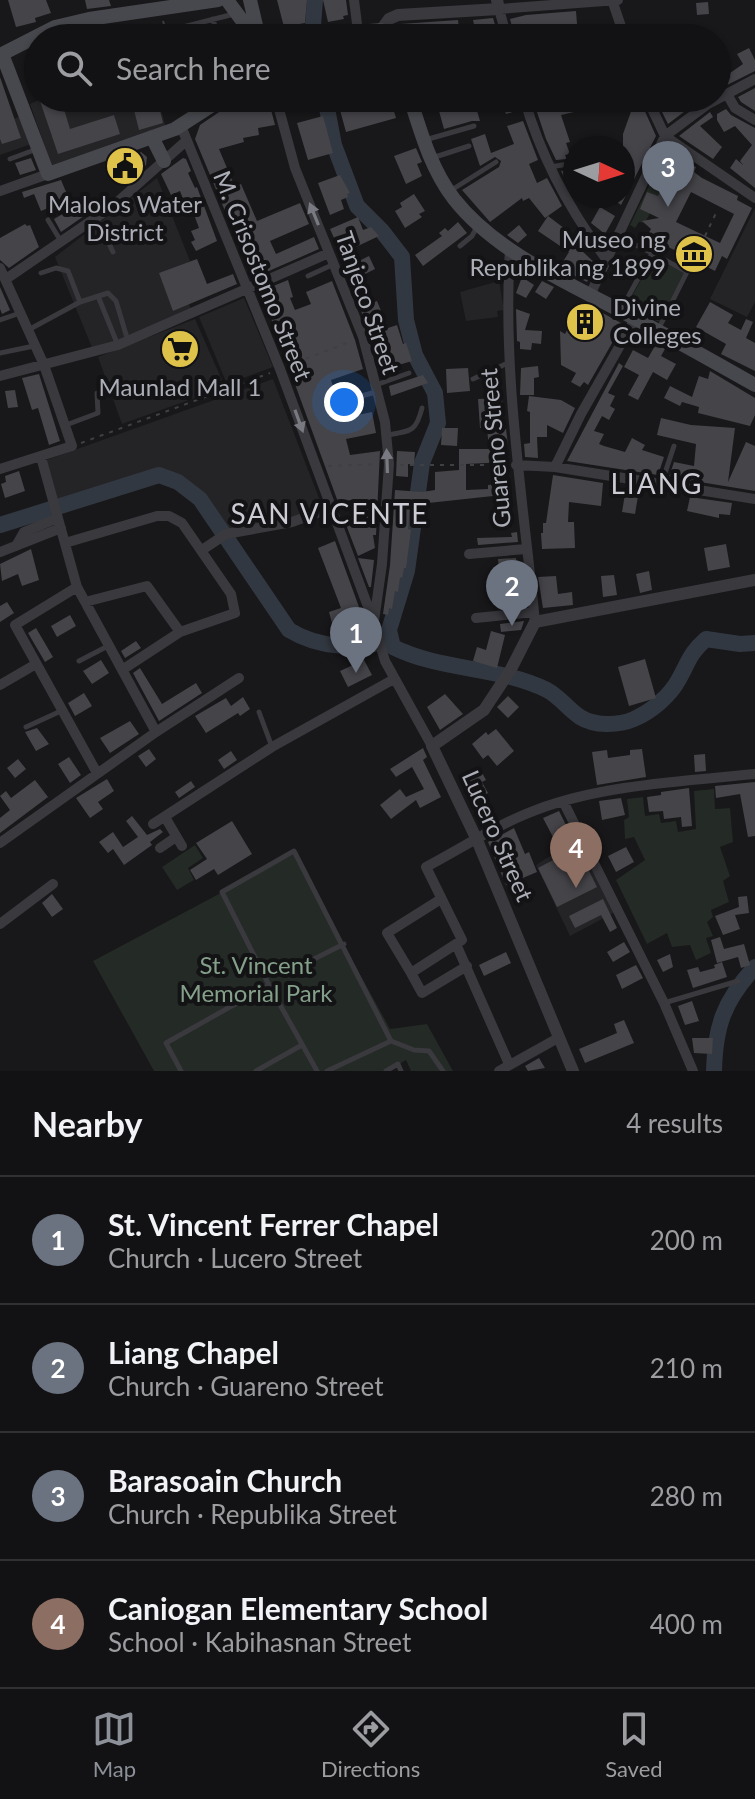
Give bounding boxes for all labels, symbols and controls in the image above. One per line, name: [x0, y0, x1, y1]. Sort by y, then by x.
search box: [24, 24, 731, 112]
icon: search: [52, 46, 96, 90]
text: Search here: [116, 50, 271, 86]
north arrow: [563, 136, 635, 208]
pin: 3: [642, 141, 694, 207]
public building icon: Malolos Water District: [104, 145, 146, 187]
street label: M. Crisostomo Street: [208, 166, 319, 385]
place label: Malolos Water District: [48, 189, 202, 246]
one-way arrow: [307, 202, 320, 226]
place label: Museo ng Republika ng 1899: [469, 224, 666, 281]
street label: Tanjeco Street: [330, 227, 407, 378]
museum icon: Museo ng Republika ng 1899: [673, 233, 715, 275]
place label: Divine Colleges: [613, 292, 702, 349]
building icon: Divine Colleges: [564, 301, 606, 343]
supermarket icon: Maunlad Mall 1: [159, 328, 201, 370]
street label: Guareno Street: [473, 367, 516, 529]
place label: Maunlad Mall 1: [98, 372, 262, 401]
your location: [324, 382, 364, 422]
one-way arrow: [293, 409, 305, 433]
one-way arrow: [381, 448, 394, 473]
district label: LIANG: [610, 466, 704, 500]
district label: SAN VICENTE: [230, 496, 430, 530]
pin: 2: [486, 560, 538, 626]
pin: 1: [330, 607, 382, 673]
street label: Lucero Street: [457, 765, 540, 906]
pin: 4: [550, 822, 602, 888]
park label: St. Vincent Memorial Park: [179, 950, 333, 1007]
text: Nearby: [32, 1103, 143, 1144]
text: 4 results: [626, 1107, 723, 1139]
text: St. Vincent Ferrer Chapel: [108, 1206, 439, 1242]
text: 1: [50, 1224, 66, 1256]
text: 200 m: [650, 1224, 723, 1256]
text: Church · Lucero Street: [108, 1242, 362, 1274]
text: Liang Chapel: [108, 1334, 279, 1370]
text: 2: [50, 1352, 66, 1384]
text: 210 m: [650, 1352, 723, 1384]
text: Church · Guareno Street: [108, 1370, 384, 1402]
text: Barasoain Church: [108, 1462, 342, 1498]
text: 3: [50, 1480, 66, 1512]
text: 280 m: [650, 1480, 723, 1512]
text: Church · Republika Street: [108, 1498, 397, 1530]
text: Caniogan Elementary School: [108, 1590, 488, 1626]
text: 4: [50, 1608, 66, 1640]
text: 400 m: [650, 1608, 723, 1640]
text: School · Kabihasnan Street: [108, 1626, 411, 1658]
tab: Map: [92, 1707, 136, 1782]
tab: Directions: [321, 1707, 420, 1782]
tab: Saved: [605, 1707, 663, 1782]

